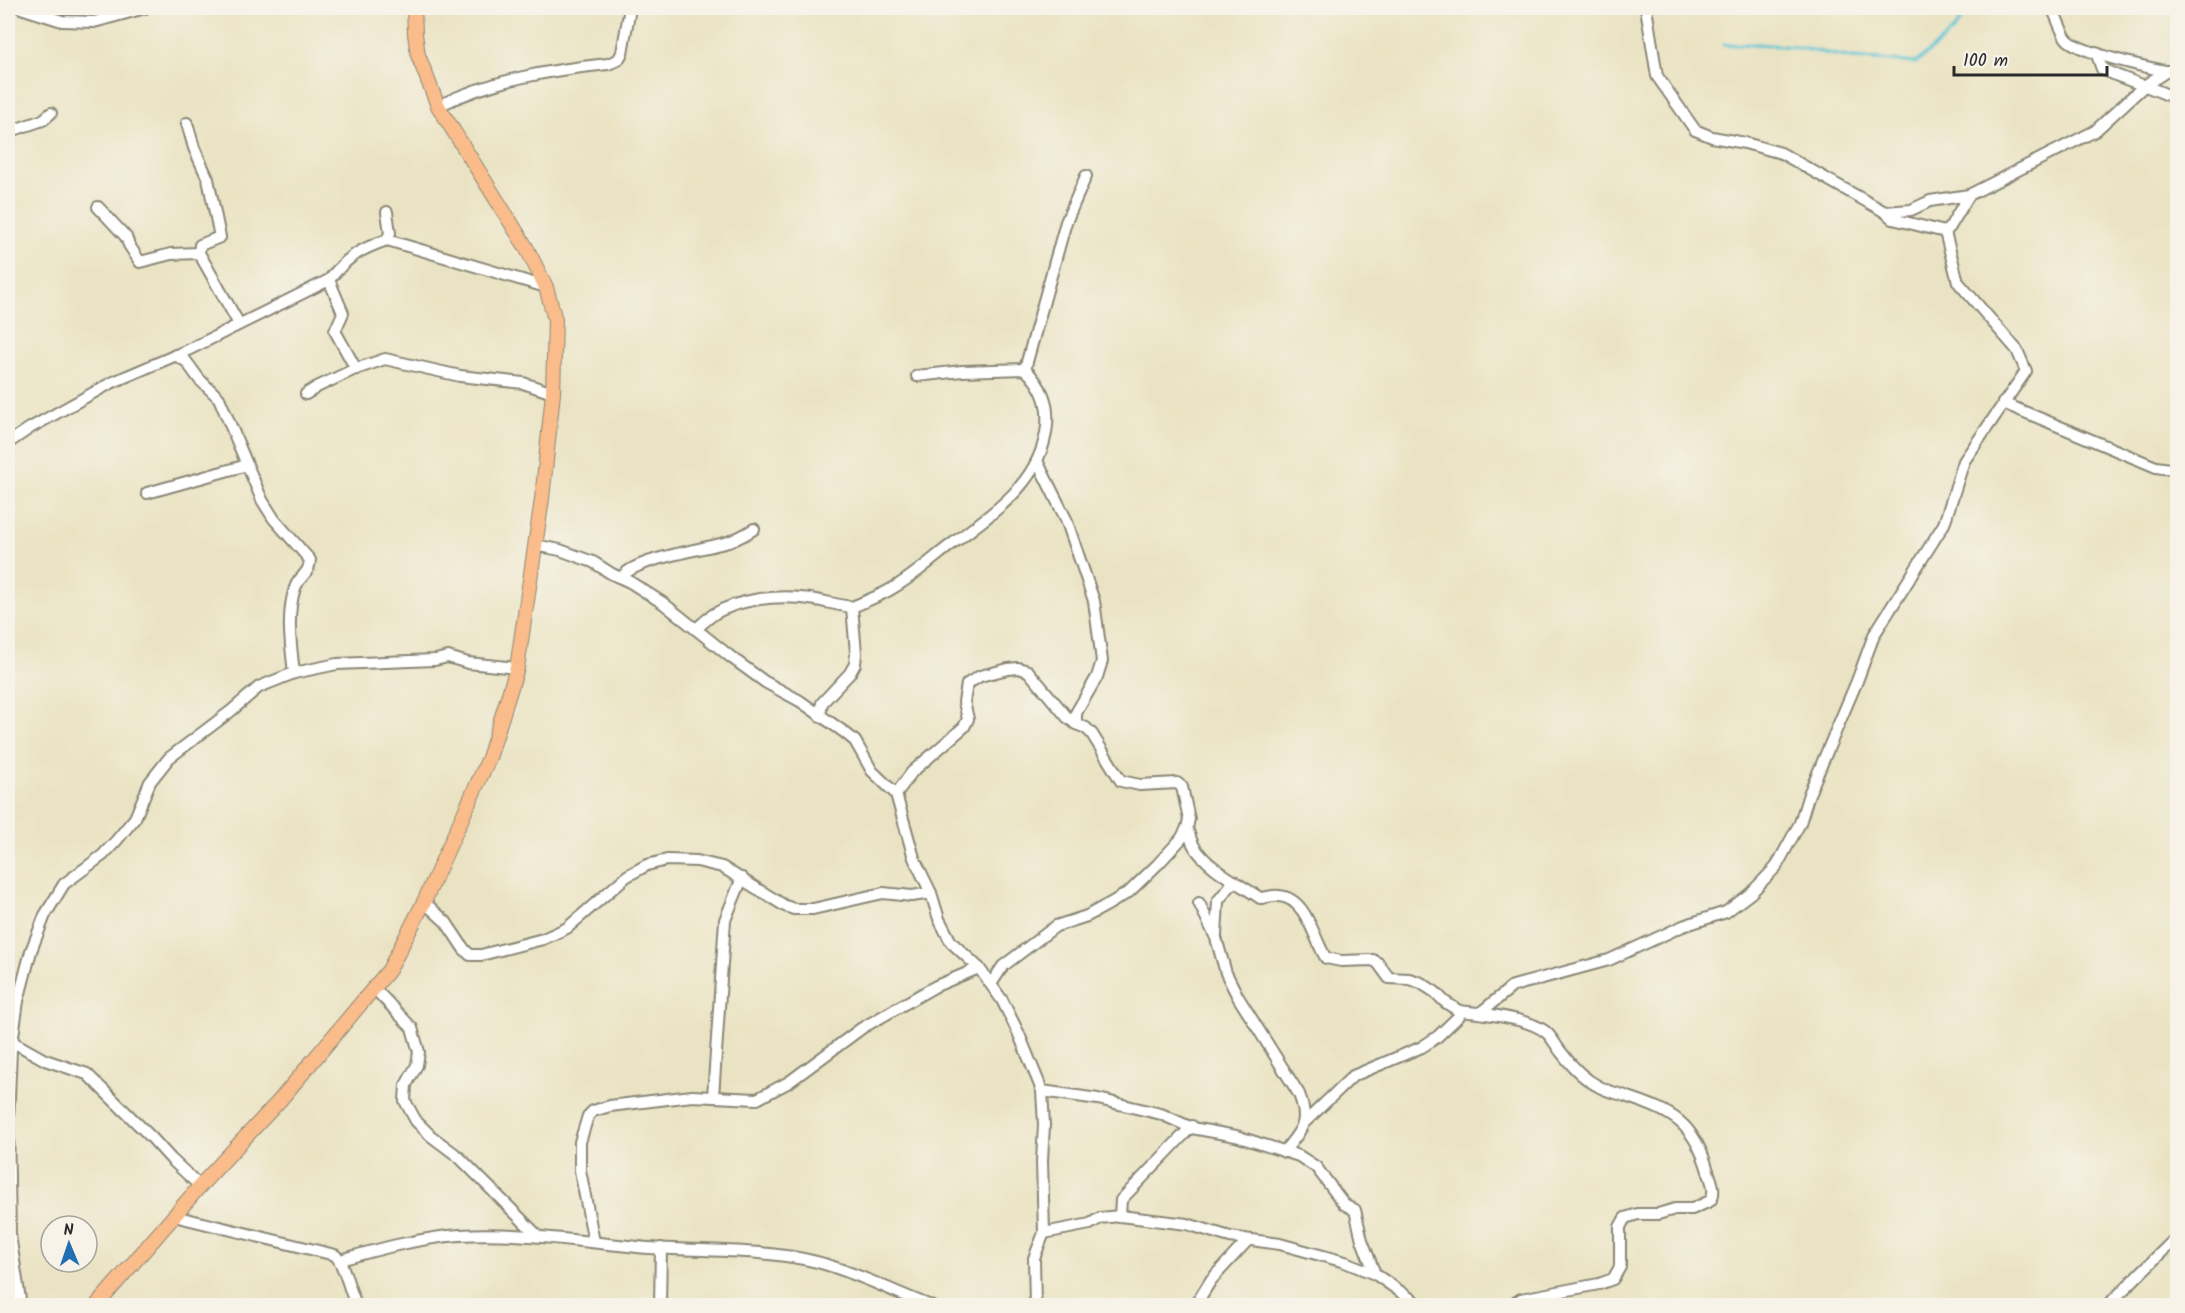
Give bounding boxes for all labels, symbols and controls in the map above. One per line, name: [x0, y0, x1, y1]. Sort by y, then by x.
scale bar: [1954, 39, 2107, 77]
text: 100 m: [1963, 47, 2008, 76]
north arrow: [39, 1214, 99, 1274]
text: N: [63, 1218, 74, 1243]

